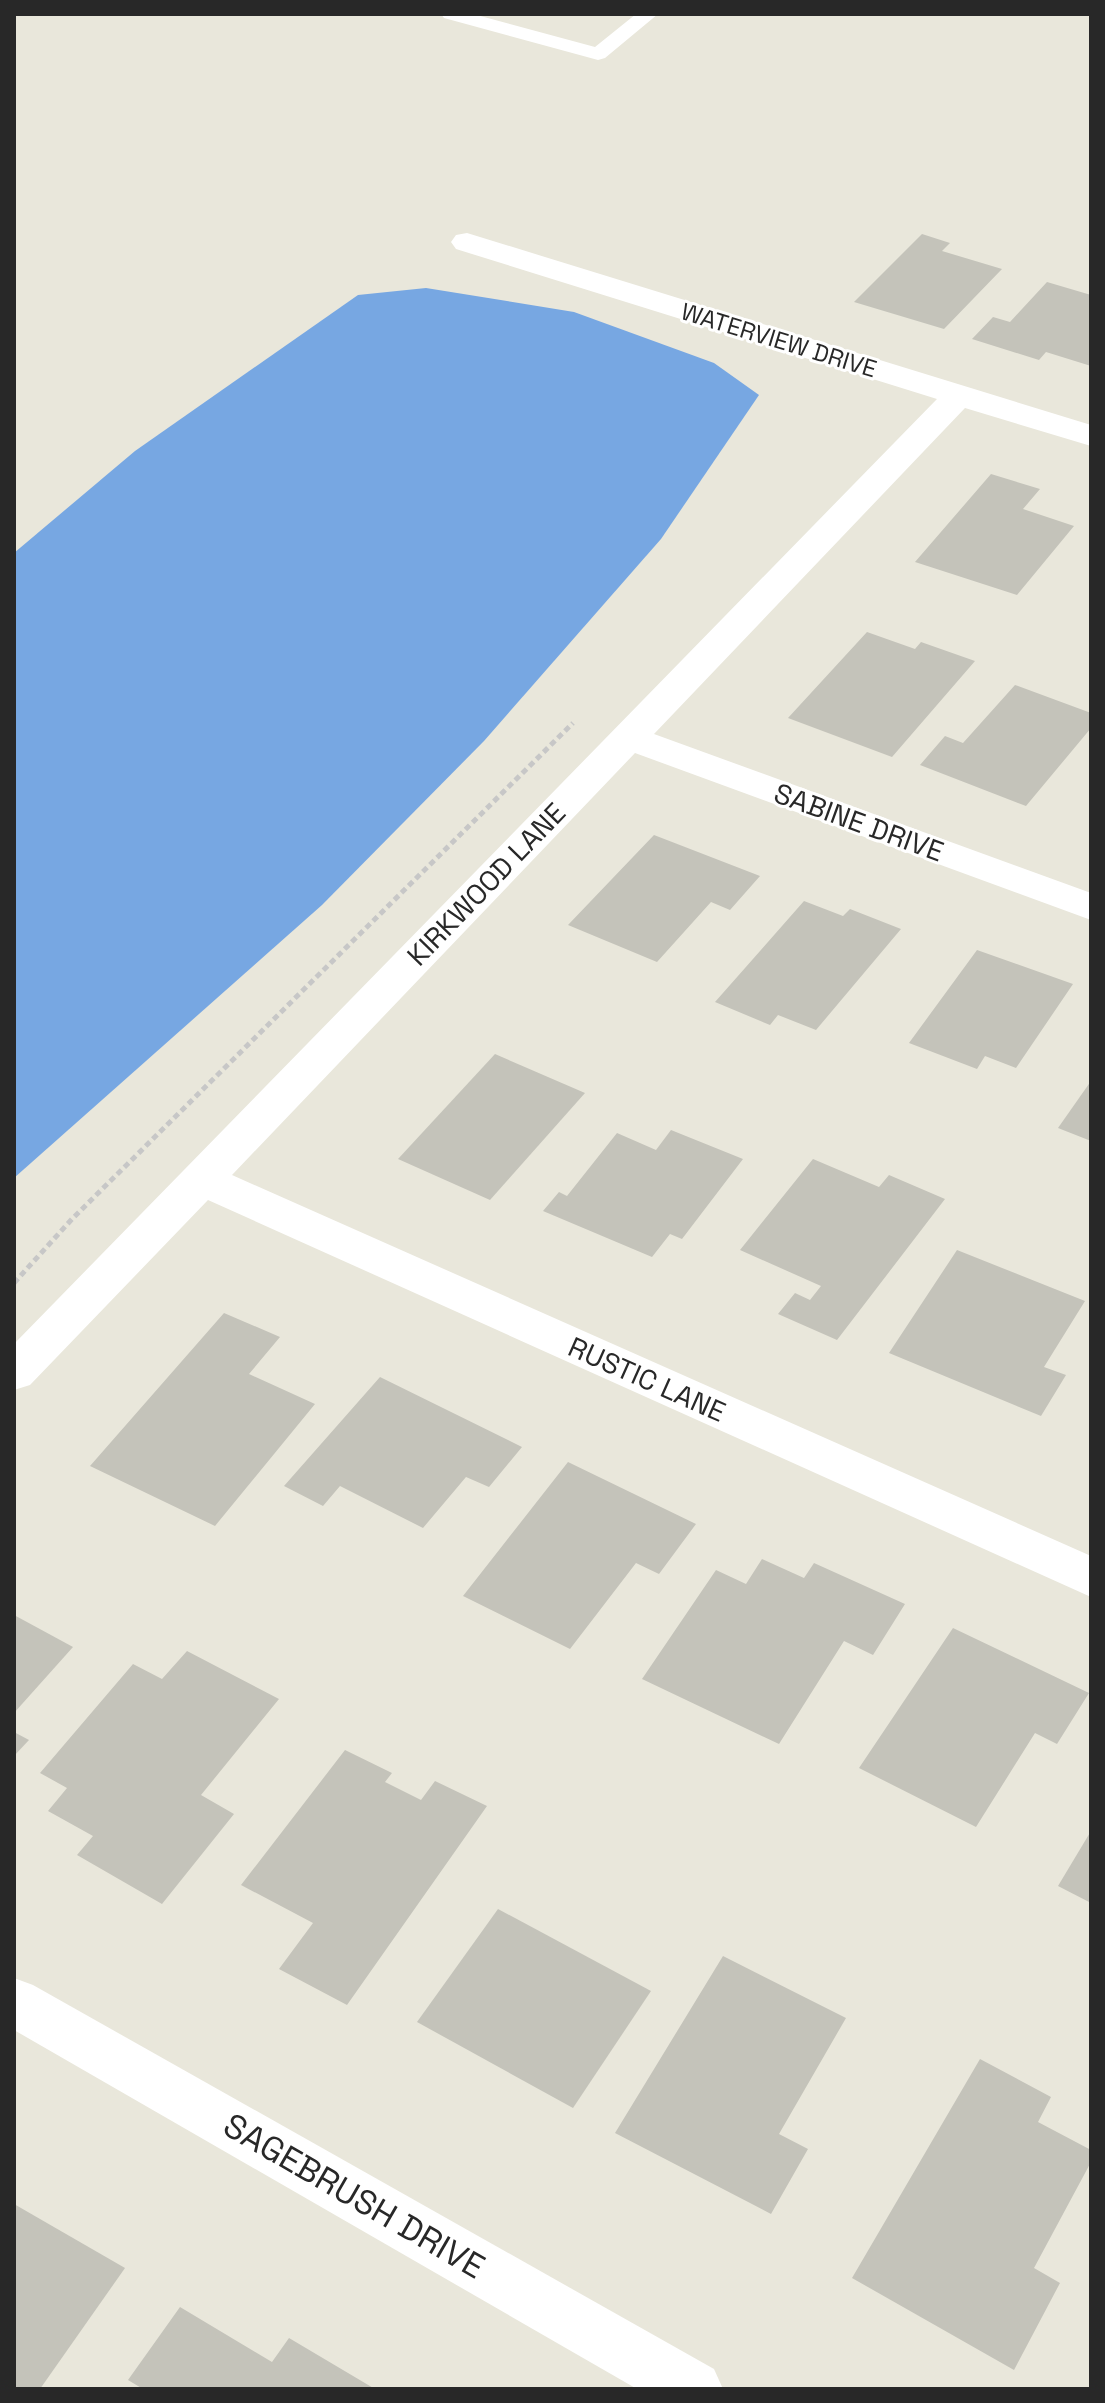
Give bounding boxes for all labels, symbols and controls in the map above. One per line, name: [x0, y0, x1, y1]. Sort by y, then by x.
street label: WATERVIEW DRIVE: [678, 296, 880, 384]
street label: SABINE DRIVE: [769, 775, 949, 869]
street label: KIRKWOOD LANE: [399, 795, 573, 973]
street label: RUSTIC LANE: [563, 1328, 731, 1430]
street label: SAGEBRUSH DRIVE: [216, 2104, 492, 2288]

